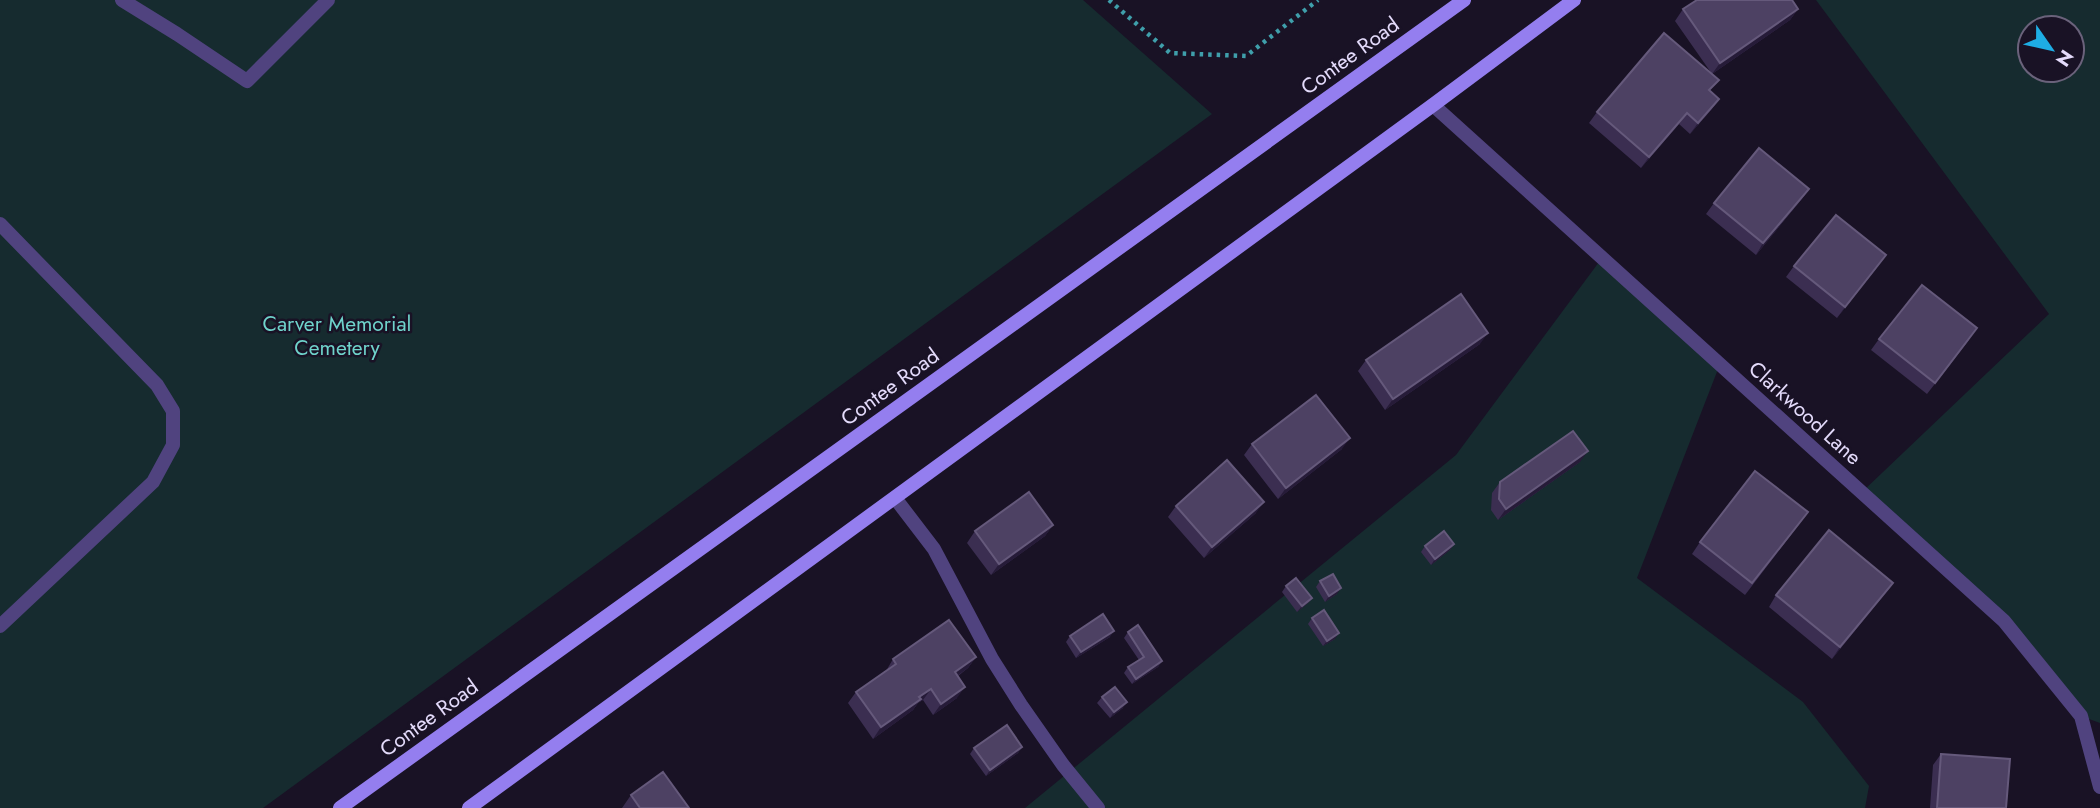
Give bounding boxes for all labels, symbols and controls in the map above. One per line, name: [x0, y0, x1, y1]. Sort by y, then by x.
street label: Contee Road: [1295, 10, 1405, 102]
north arrow: [2016, 14, 2086, 84]
text: N: [2049, 44, 2080, 72]
park label: Carver Memorial Cemetery: [263, 309, 411, 363]
street label: Contee Road: [835, 341, 945, 433]
street label: Clarkwood Lane: [1742, 354, 1868, 472]
street label: Contee Road: [374, 672, 484, 764]

